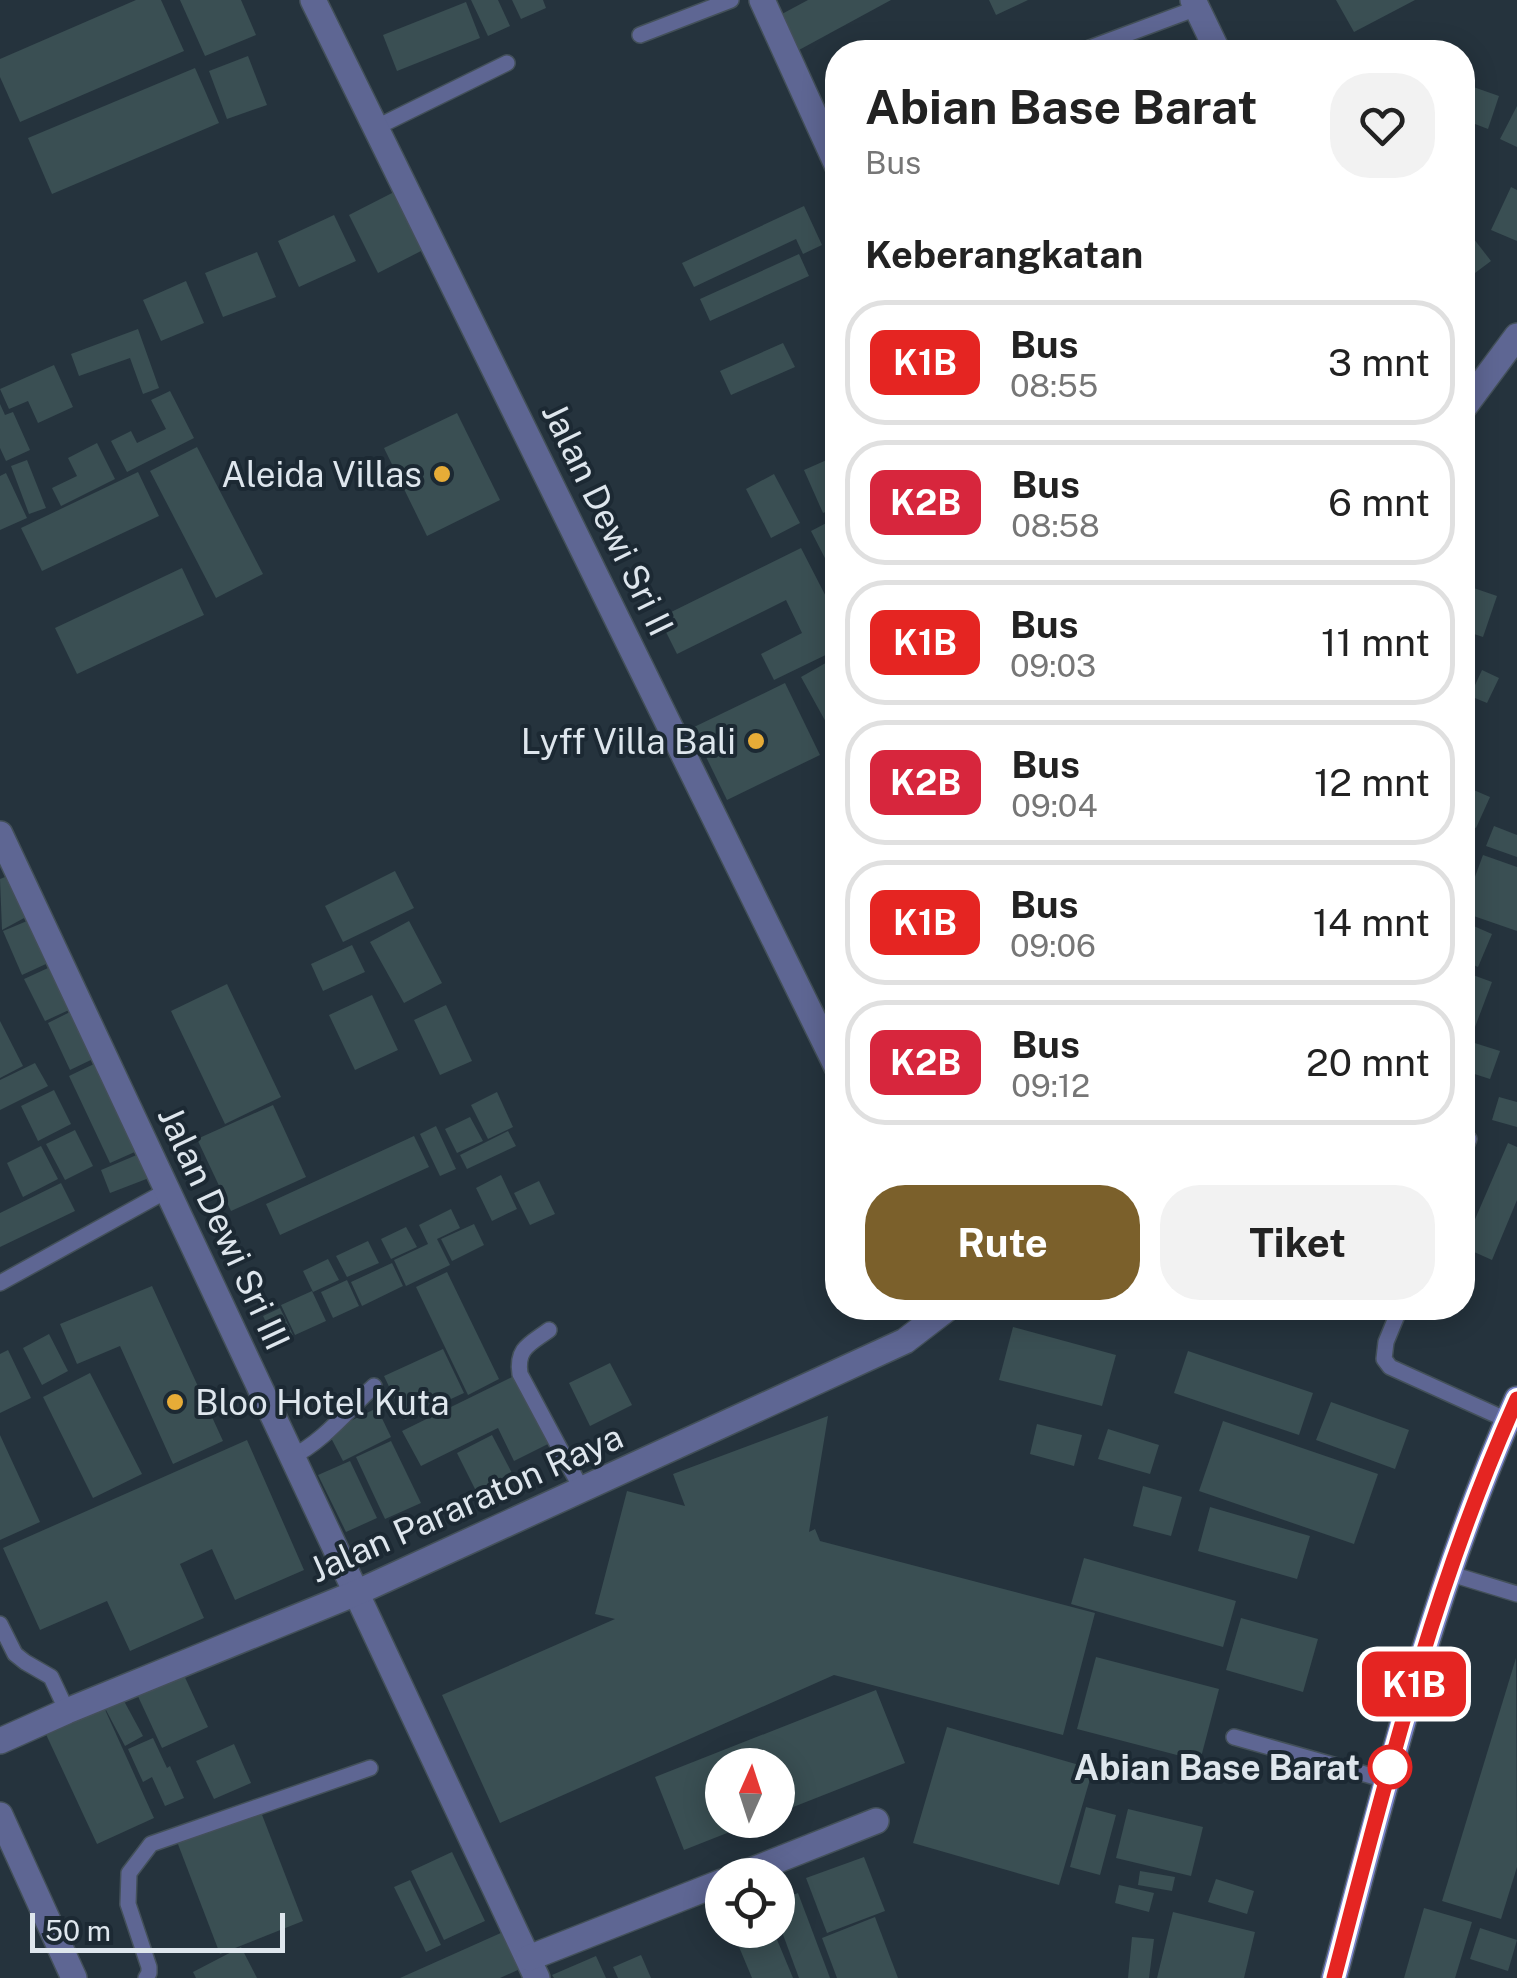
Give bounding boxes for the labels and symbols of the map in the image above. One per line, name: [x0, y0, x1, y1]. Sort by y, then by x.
street label: Jalan Dewi Sri II: [534, 396, 682, 642]
place label: Aleida Villas: [221, 454, 422, 495]
marker: Aleida Villas: [431, 463, 453, 485]
place label: Lyff Villa Bali: [521, 721, 736, 762]
marker: Lyff Villa Bali: [745, 730, 767, 752]
street label: Jalan Dewi Sri III: [150, 1100, 298, 1356]
place label: Bloo Hotel Kuta: [195, 1382, 450, 1423]
marker: Bloo Hotel Kuta: [164, 1391, 186, 1413]
street label: Jalan Pararaton Raya: [303, 1415, 629, 1591]
line badge: K1B: [1356, 1652, 1472, 1716]
marker: Abian Base Barat: [1369, 1746, 1411, 1788]
place label: Abian Base Barat: [1074, 1747, 1360, 1788]
north arrow: [705, 1748, 795, 1838]
scale bar: [30, 1908, 285, 1952]

